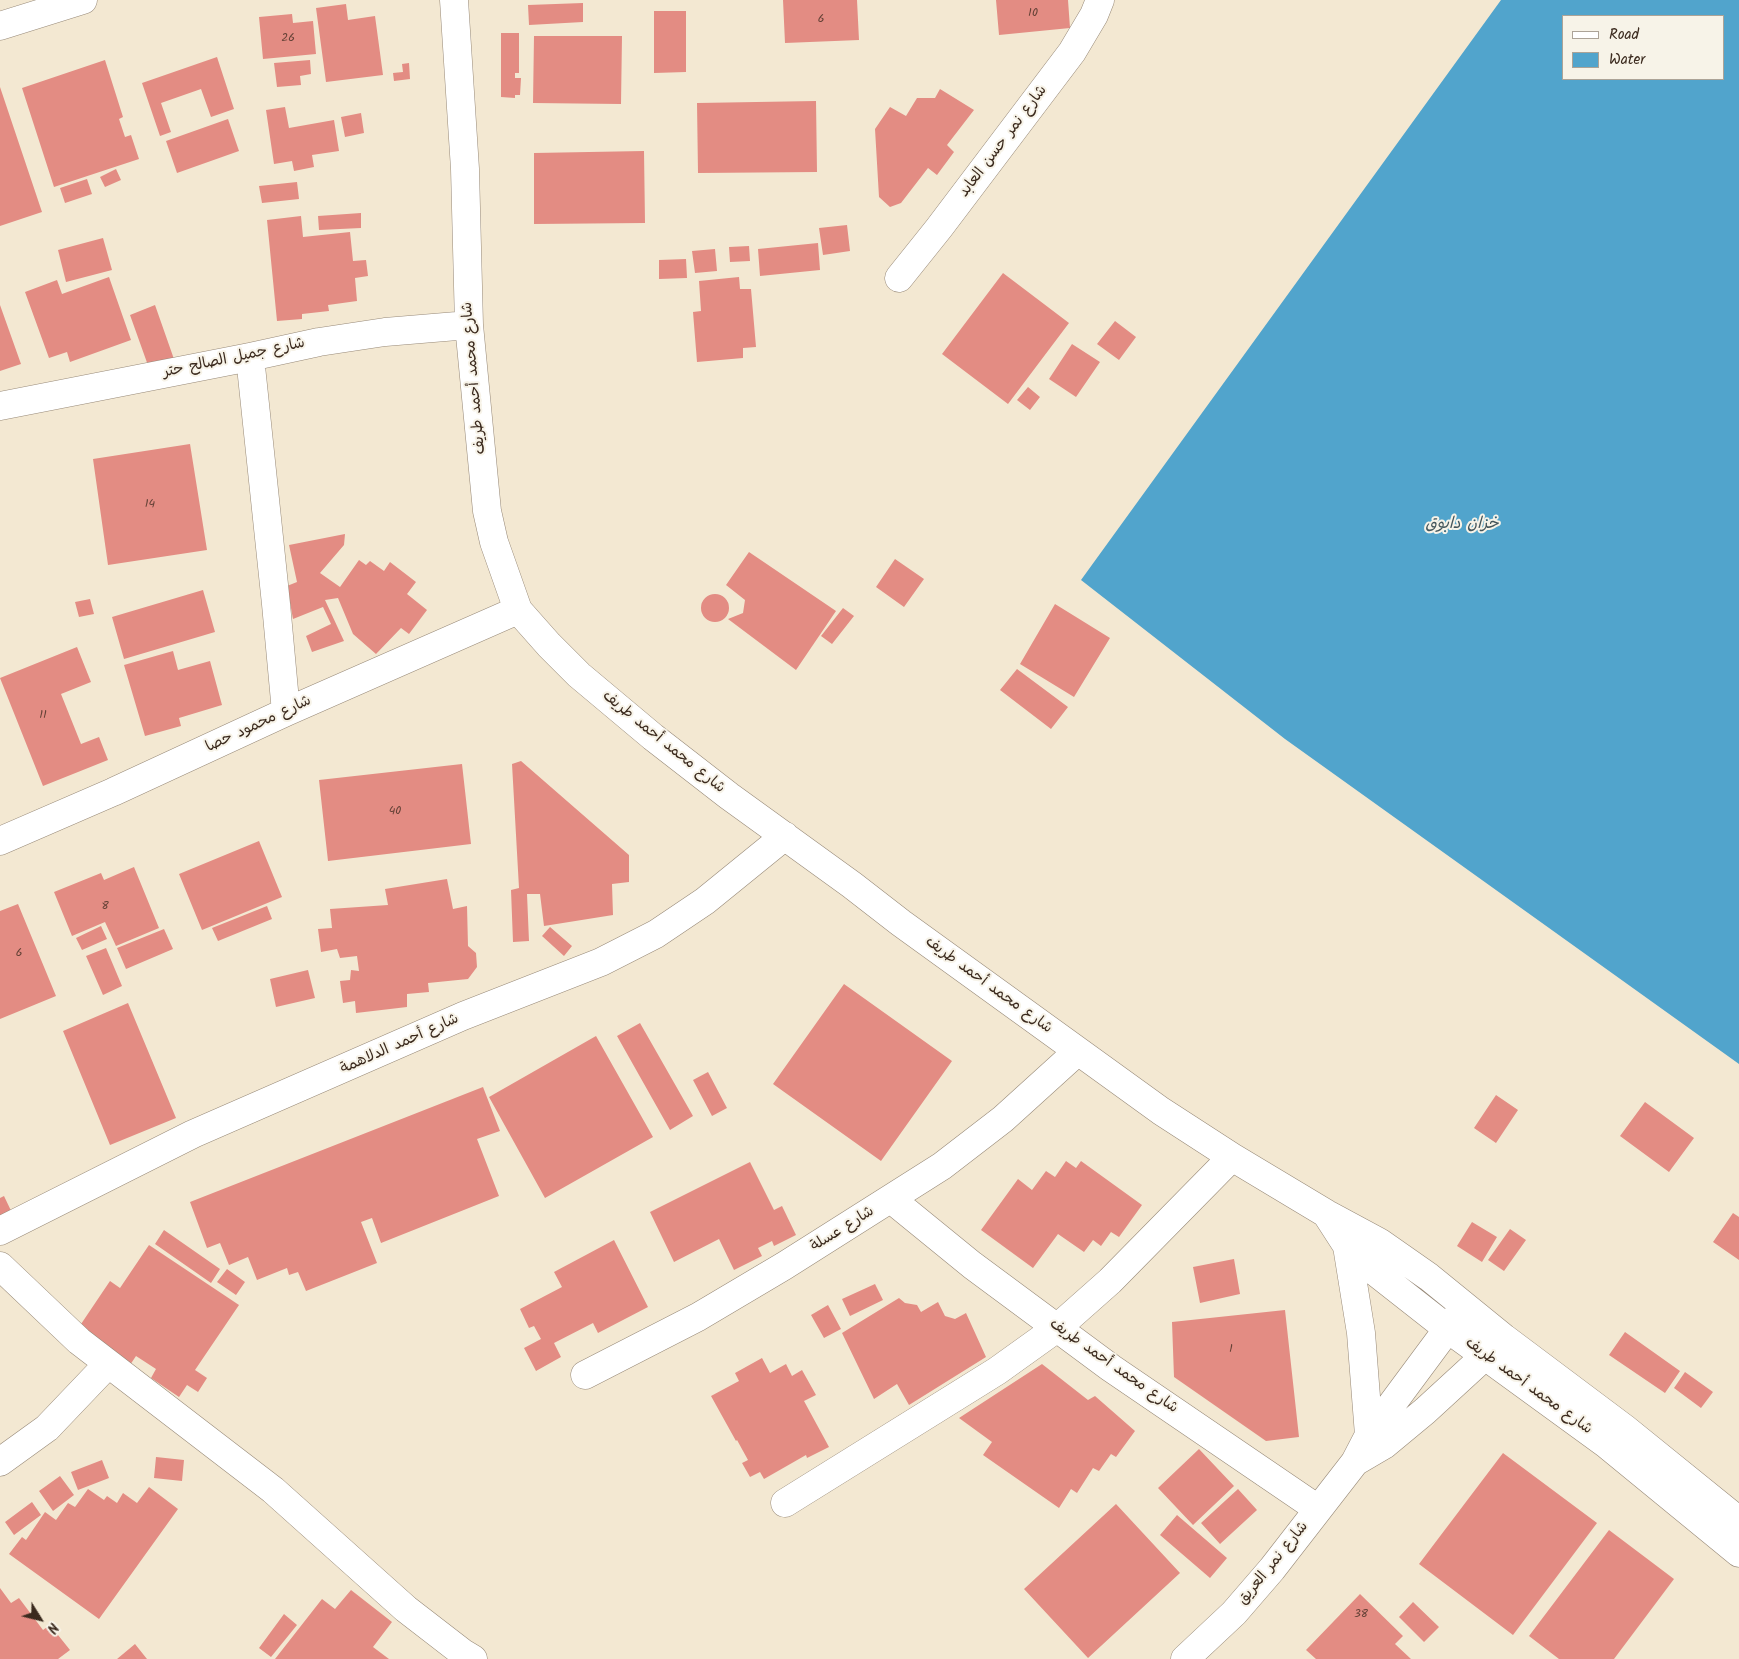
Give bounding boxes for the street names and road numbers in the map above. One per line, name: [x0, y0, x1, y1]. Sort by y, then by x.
street label: شارع نمر حسن العابد: [956, 83, 1052, 201]
street label: شارع محمد أحمد طريف: [459, 301, 491, 455]
street label: شارع جميل الصالح حتر: [161, 335, 307, 383]
street label: شارع محمد أحمد طريف: [598, 688, 728, 798]
street label: شارع محمود حصا: [203, 693, 315, 757]
street label: شارع محمد أحمد طريف: [921, 934, 1055, 1038]
street label: شارع أحمد الدلاهمة: [338, 1011, 462, 1079]
street label: شارع عسلة: [808, 1203, 878, 1257]
street label: شارع محمد أحمد طريف: [1045, 1316, 1181, 1418]
street label: شارع محمد أحمد طريف: [1461, 1335, 1595, 1439]
street label: شارع نمر العريق: [1235, 1519, 1313, 1609]

